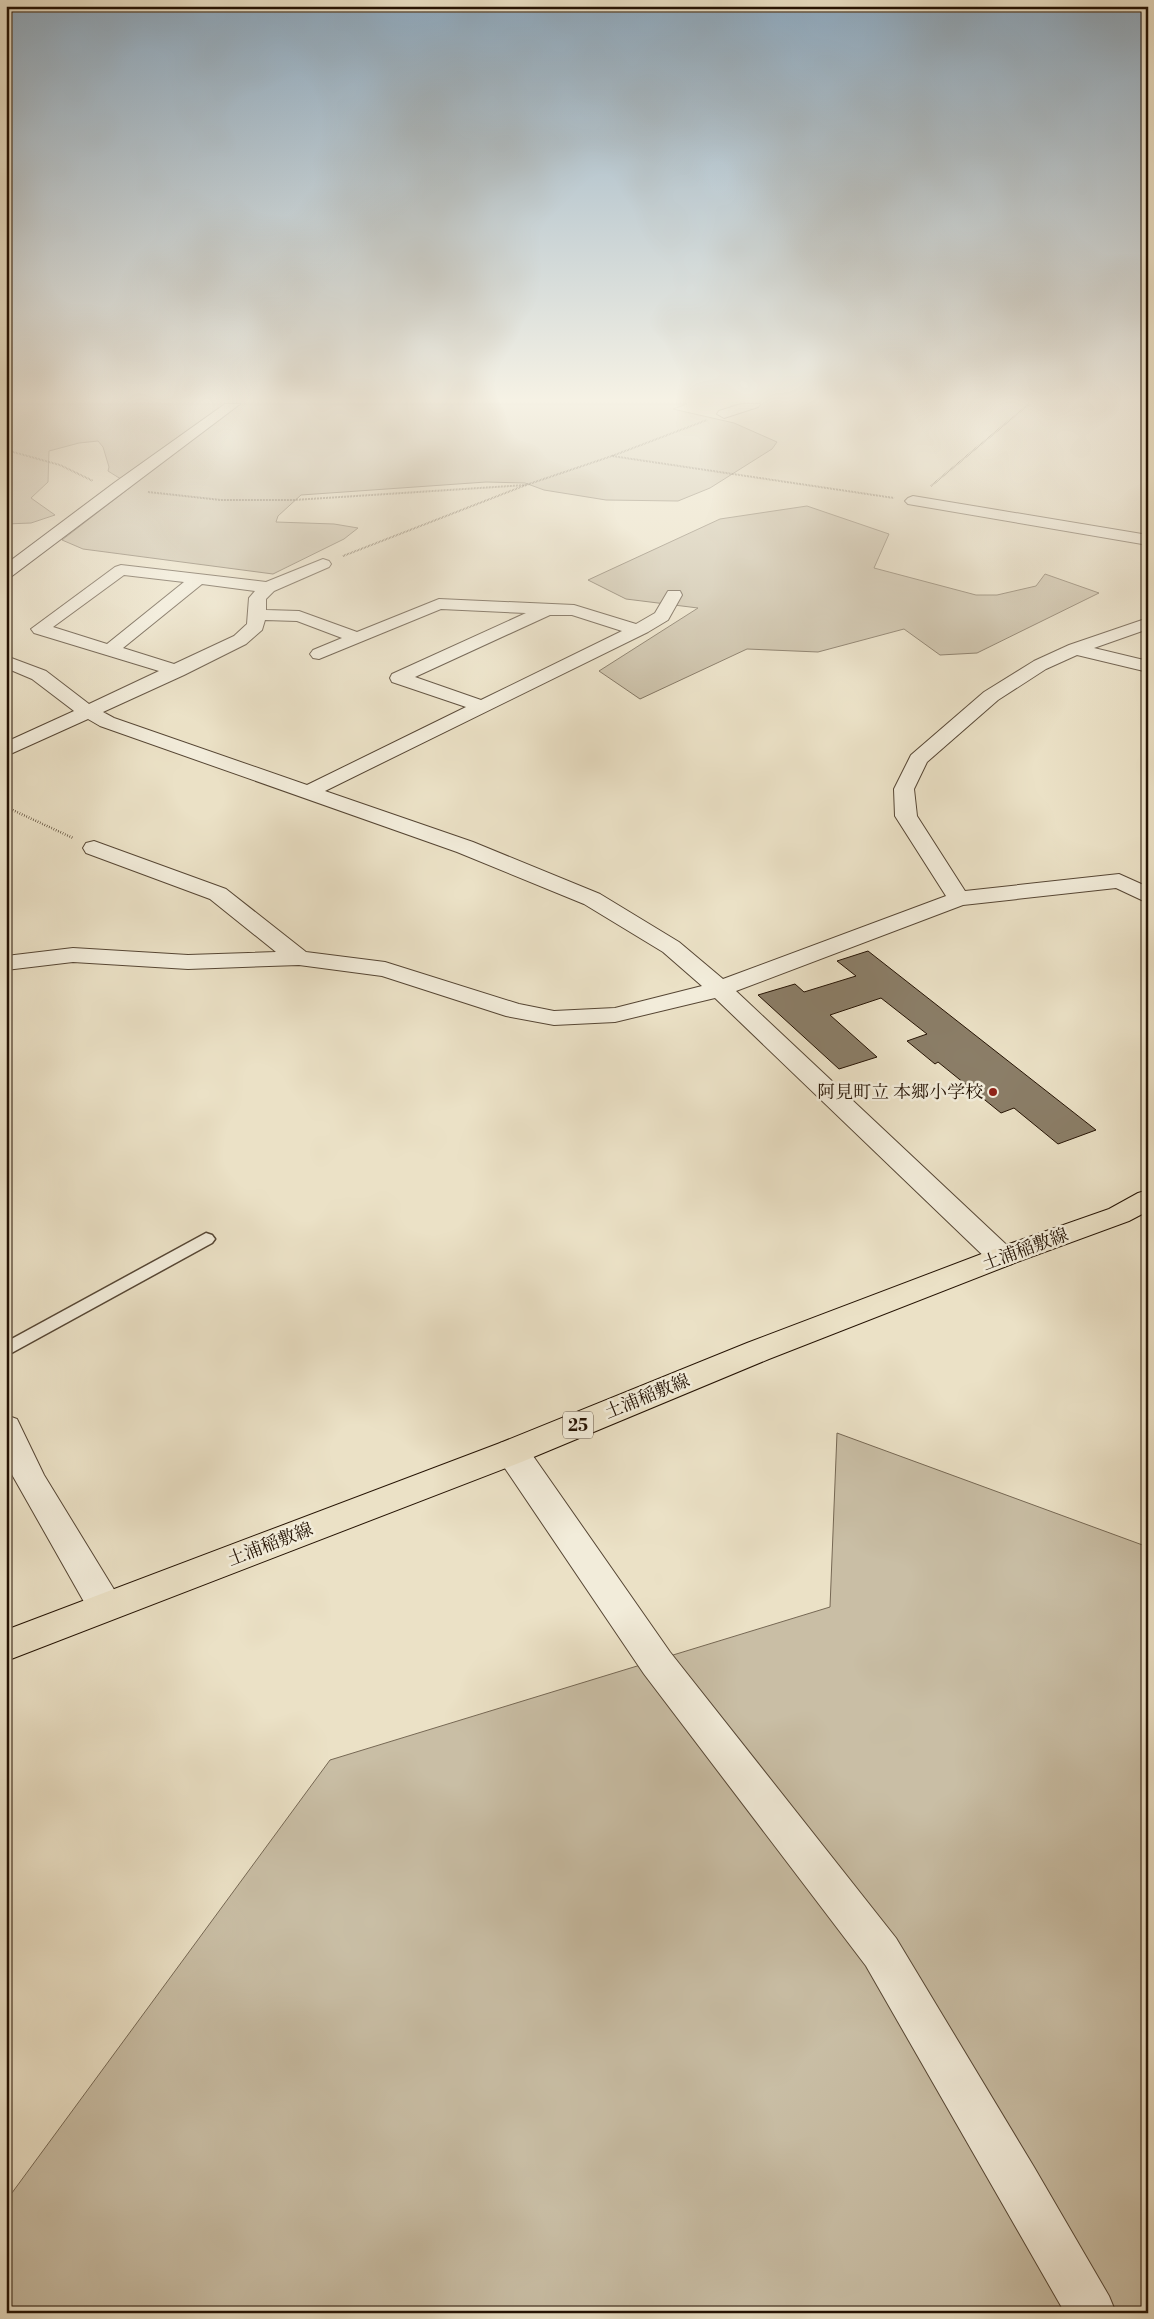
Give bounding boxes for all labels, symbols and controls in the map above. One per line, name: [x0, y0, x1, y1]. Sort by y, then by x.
place label: 阿見町立 本郷小学校: [817, 1081, 983, 1104]
marker: 阿見町立 本郷小学校: [987, 1086, 999, 1098]
street label: 土浦稲敷線: [979, 1223, 1071, 1276]
street label: 土浦稲敷線: [601, 1369, 693, 1424]
road number: 25: [563, 1412, 593, 1438]
street label: 土浦稲敷線: [224, 1518, 316, 1571]

